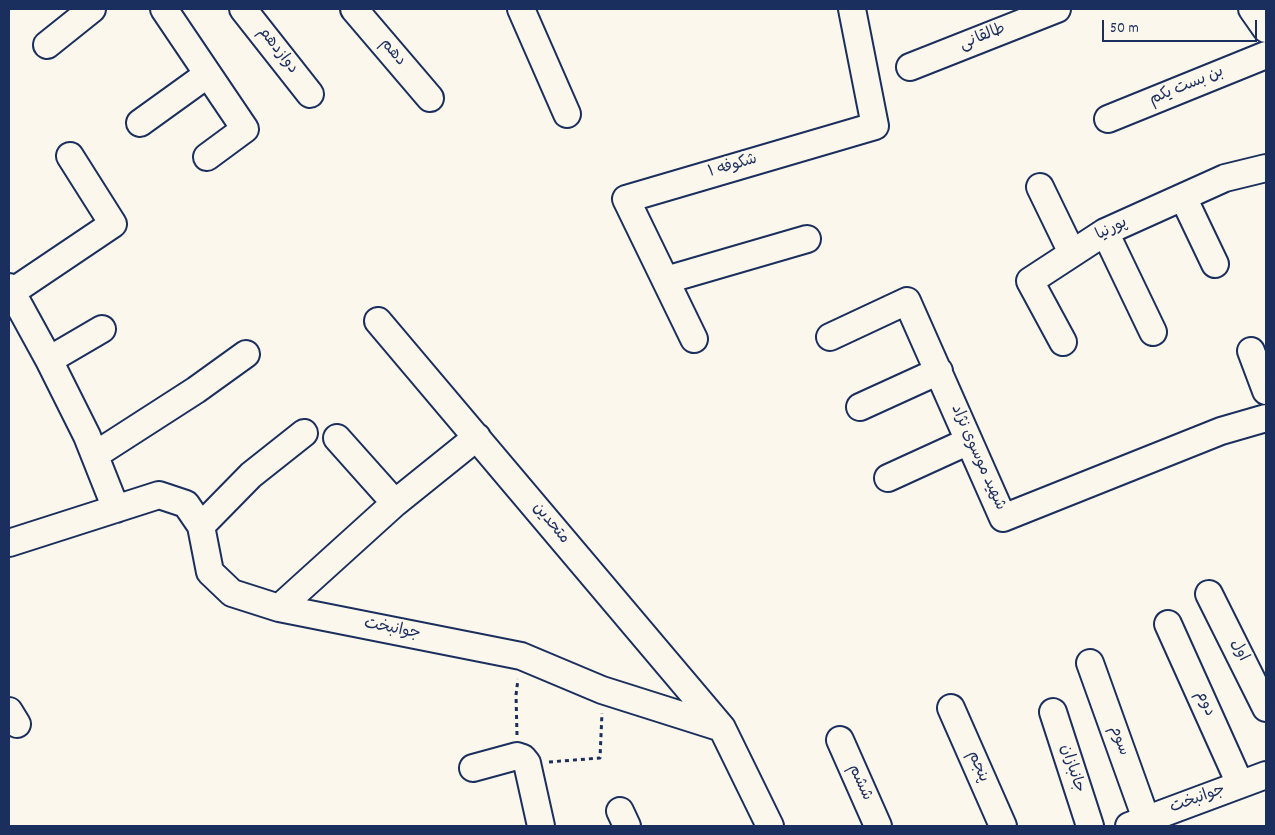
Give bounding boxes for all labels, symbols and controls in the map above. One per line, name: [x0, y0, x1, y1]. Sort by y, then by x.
scale bar: [1105, 10, 1260, 42]
text: 50 m: [1110, 18, 1139, 40]
street label: طالقانی: [957, 20, 1009, 56]
street label: دوازدهم: [253, 24, 301, 78]
street label: دهم: [375, 35, 409, 71]
street label: بن بست یکم: [1147, 63, 1227, 111]
street label: شکوفه ۱: [706, 151, 760, 183]
street label: پورنیا: [1093, 214, 1131, 246]
street label: شهید موسوی نژاد: [945, 402, 1009, 514]
street label: متحدین: [527, 499, 573, 549]
street label: جوانبخت: [362, 615, 422, 645]
street label: اول: [1224, 637, 1252, 665]
street label: دوم: [1190, 688, 1218, 720]
street label: سوم: [1104, 723, 1132, 759]
street label: جانبازان: [1054, 742, 1088, 796]
street label: پنجم: [962, 748, 992, 786]
street label: ششم: [843, 762, 875, 804]
street label: جوانبخت: [1168, 781, 1228, 819]

